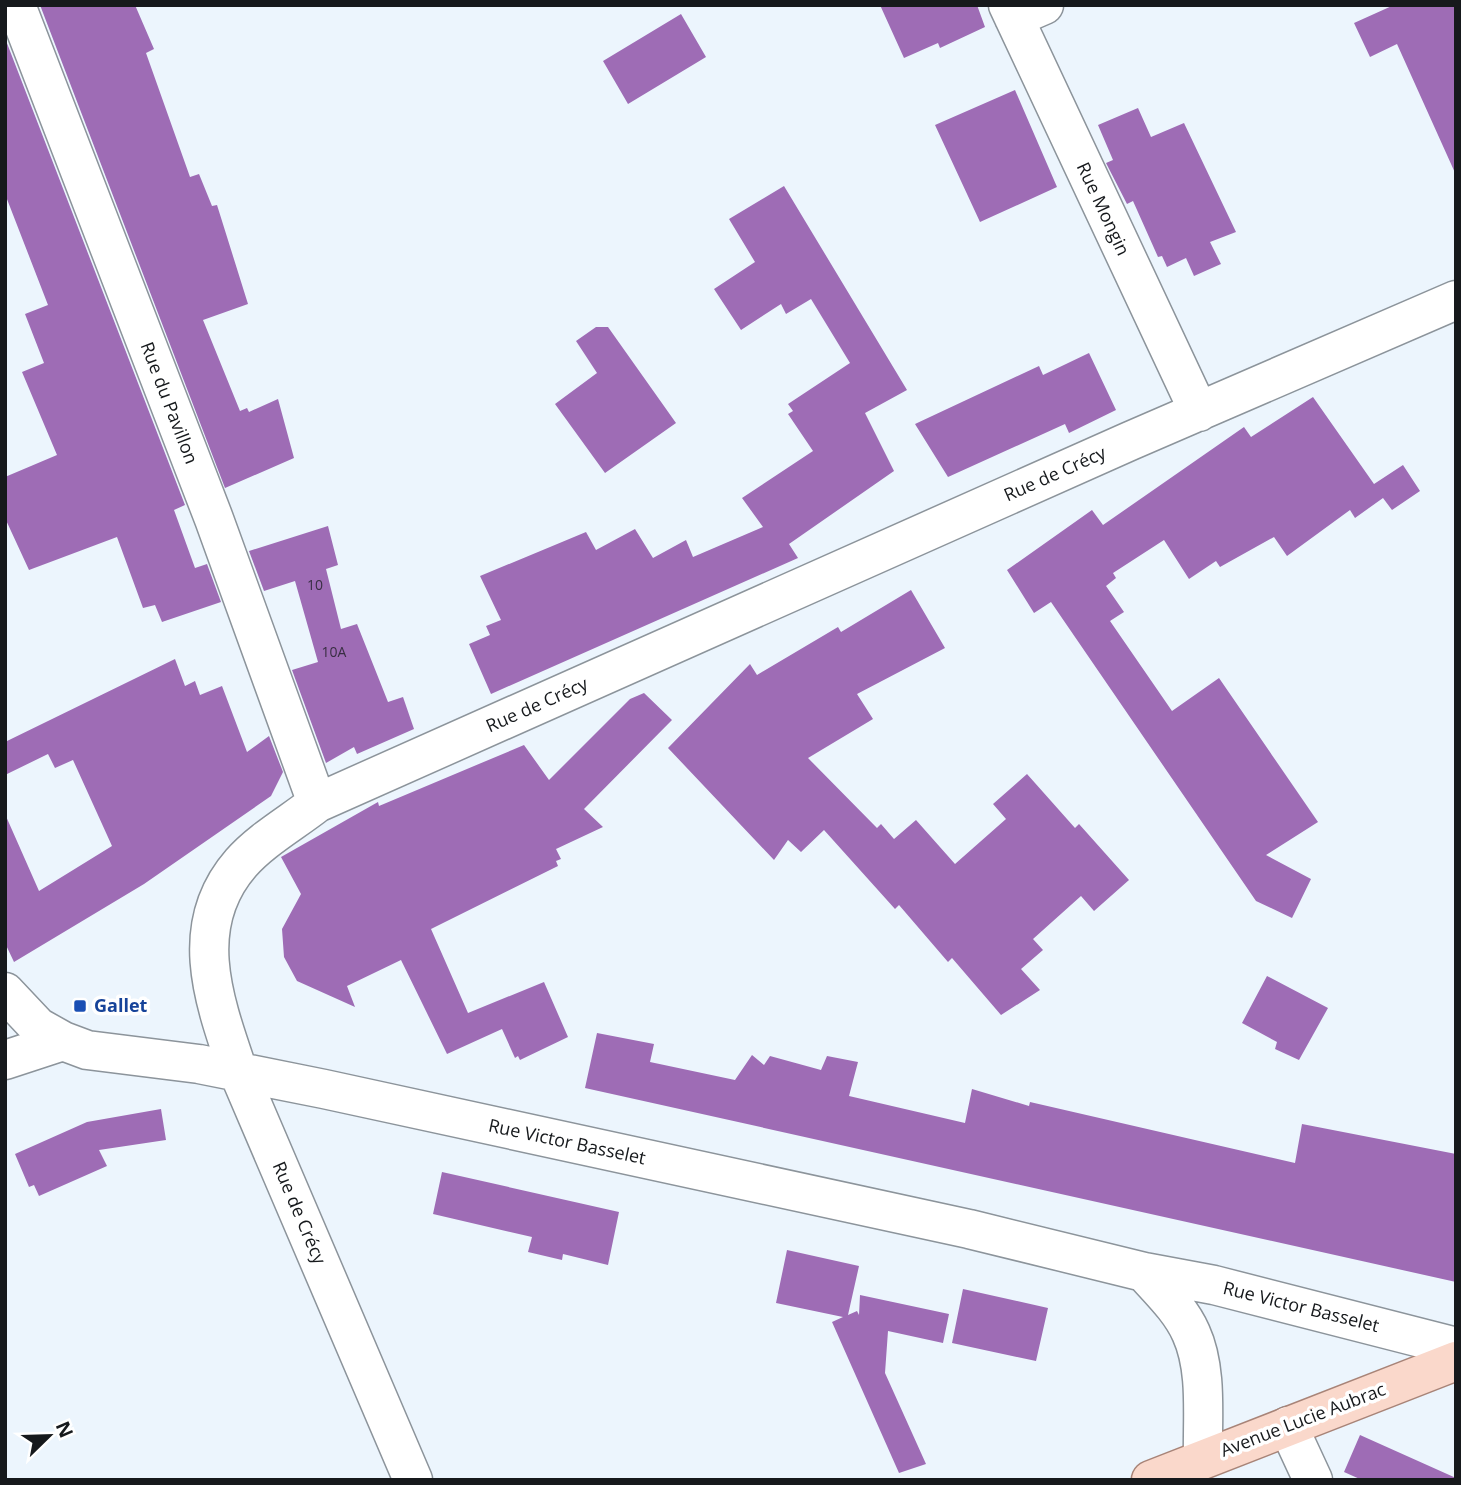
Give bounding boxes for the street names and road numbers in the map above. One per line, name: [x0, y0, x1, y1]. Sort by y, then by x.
street label: Rue Mongin: [1072, 158, 1136, 259]
street label: Rue du Pavillon: [136, 338, 204, 467]
street label: Rue de Crécy: [1000, 440, 1110, 506]
street label: Rue de Crécy: [482, 671, 592, 737]
street label: Rue Victor Basselet: [486, 1113, 648, 1169]
street label: Rue de Crécy: [268, 1158, 333, 1268]
street label: Rue Victor Basselet: [1221, 1275, 1382, 1337]
street label: Avenue Lucie Aubrac: [1217, 1376, 1389, 1462]

